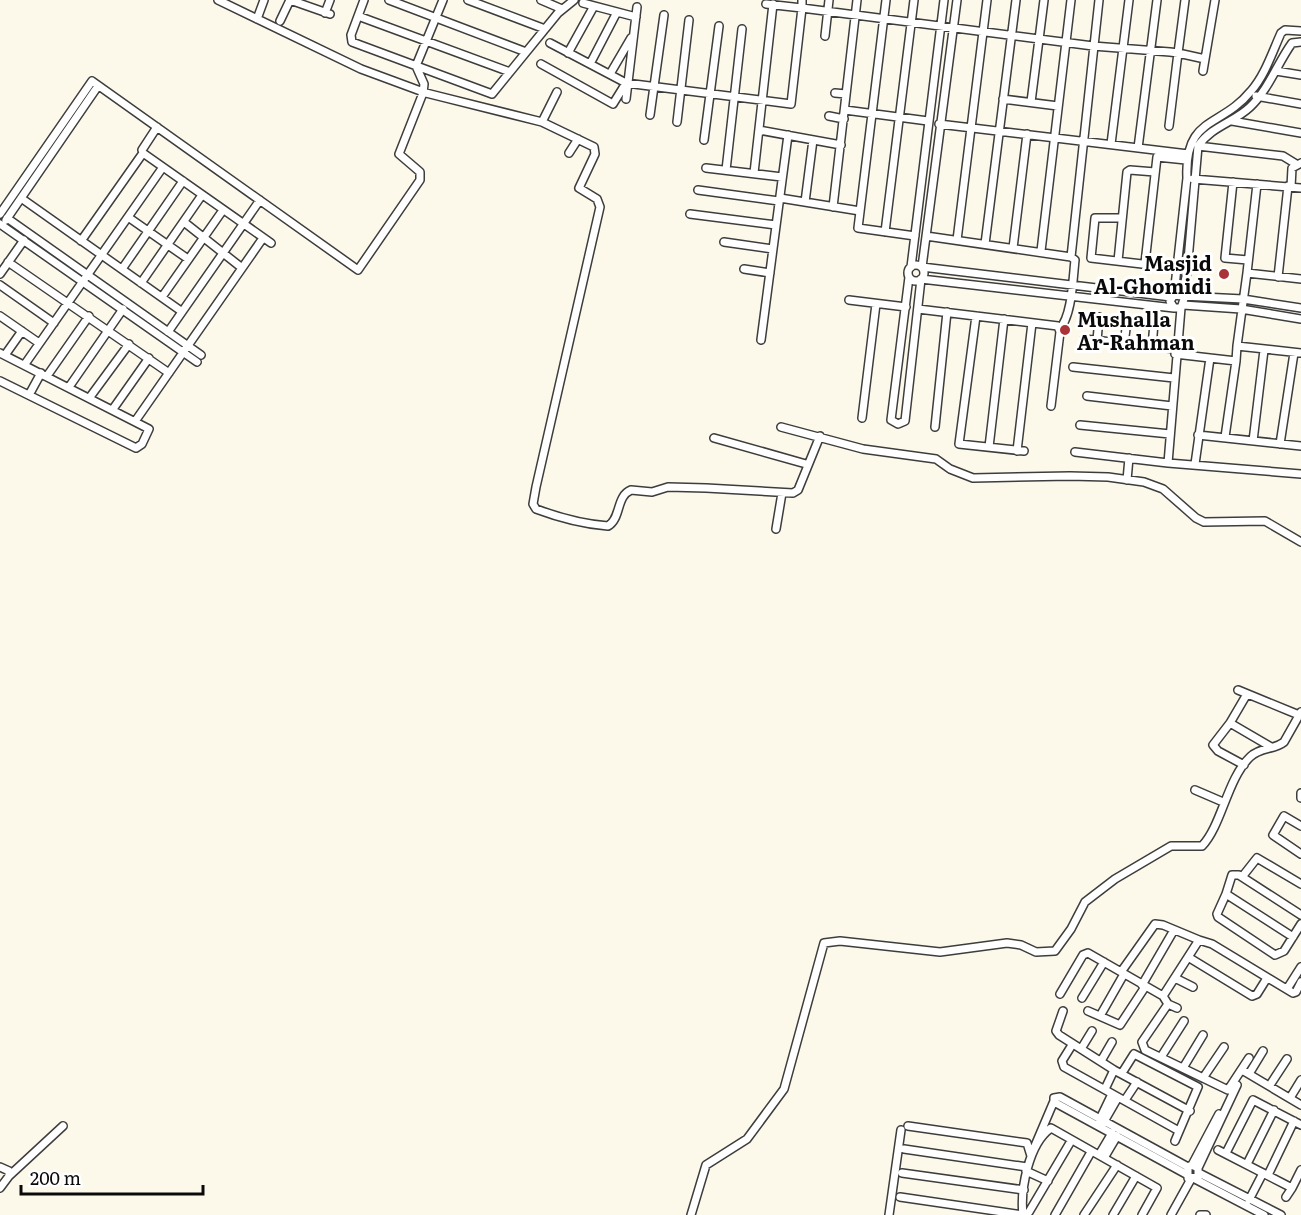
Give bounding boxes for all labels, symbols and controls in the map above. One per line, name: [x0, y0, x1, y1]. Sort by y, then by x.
place label: Masjid Al-Ghomidi: [1094, 247, 1212, 300]
marker: Masjid Al-Ghomidi: [1217, 267, 1231, 281]
place label: Mushalla Ar-Rahman: [1077, 303, 1195, 356]
marker: Mushalla Ar-Rahman: [1058, 323, 1072, 337]
scale bar: [21, 1158, 202, 1196]
text: 200 m: [30, 1164, 81, 1191]

